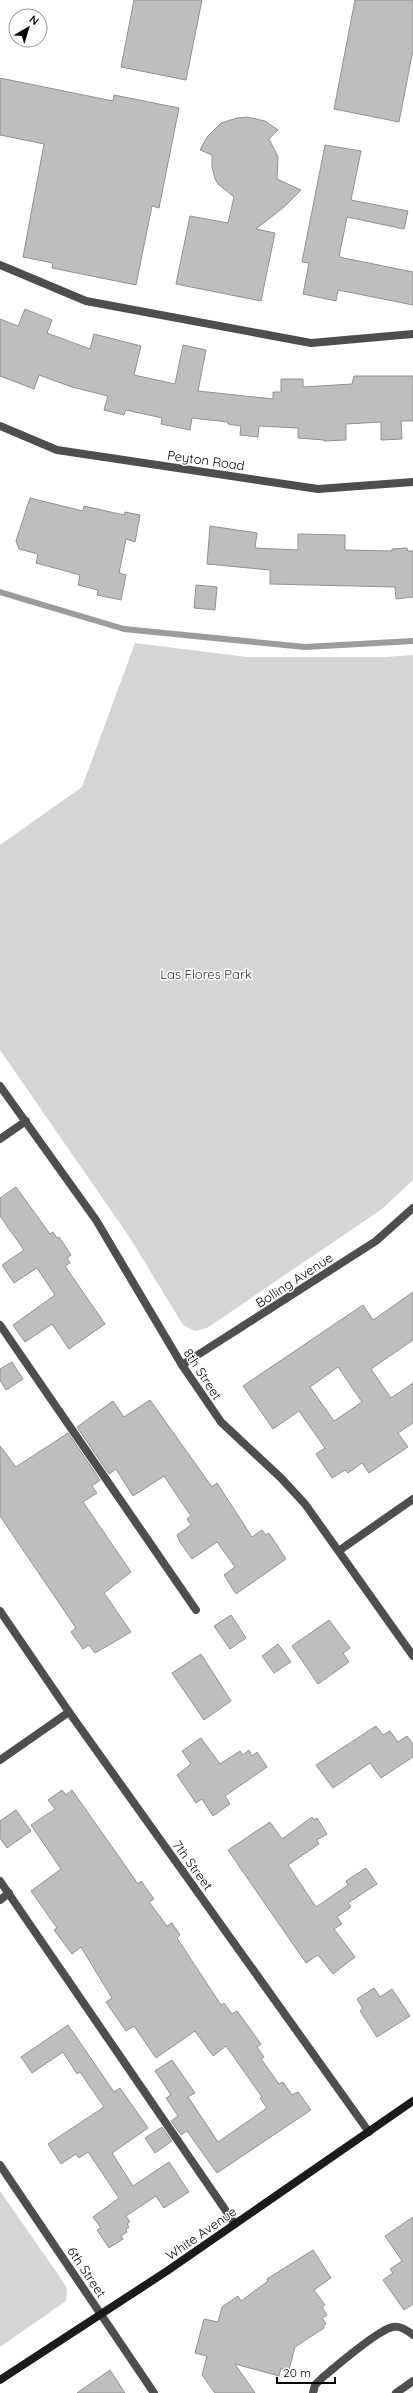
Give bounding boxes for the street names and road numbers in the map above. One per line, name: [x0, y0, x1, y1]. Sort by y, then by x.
street label: Peyton Road: [166, 447, 246, 473]
street label: Bolling Avenue: [252, 1249, 336, 1311]
street label: 8th Street: [181, 1345, 225, 1403]
street label: 7th Street: [170, 1837, 216, 1893]
street label: White Avenue: [163, 2203, 239, 2263]
street label: 6th Street: [64, 2244, 110, 2300]

